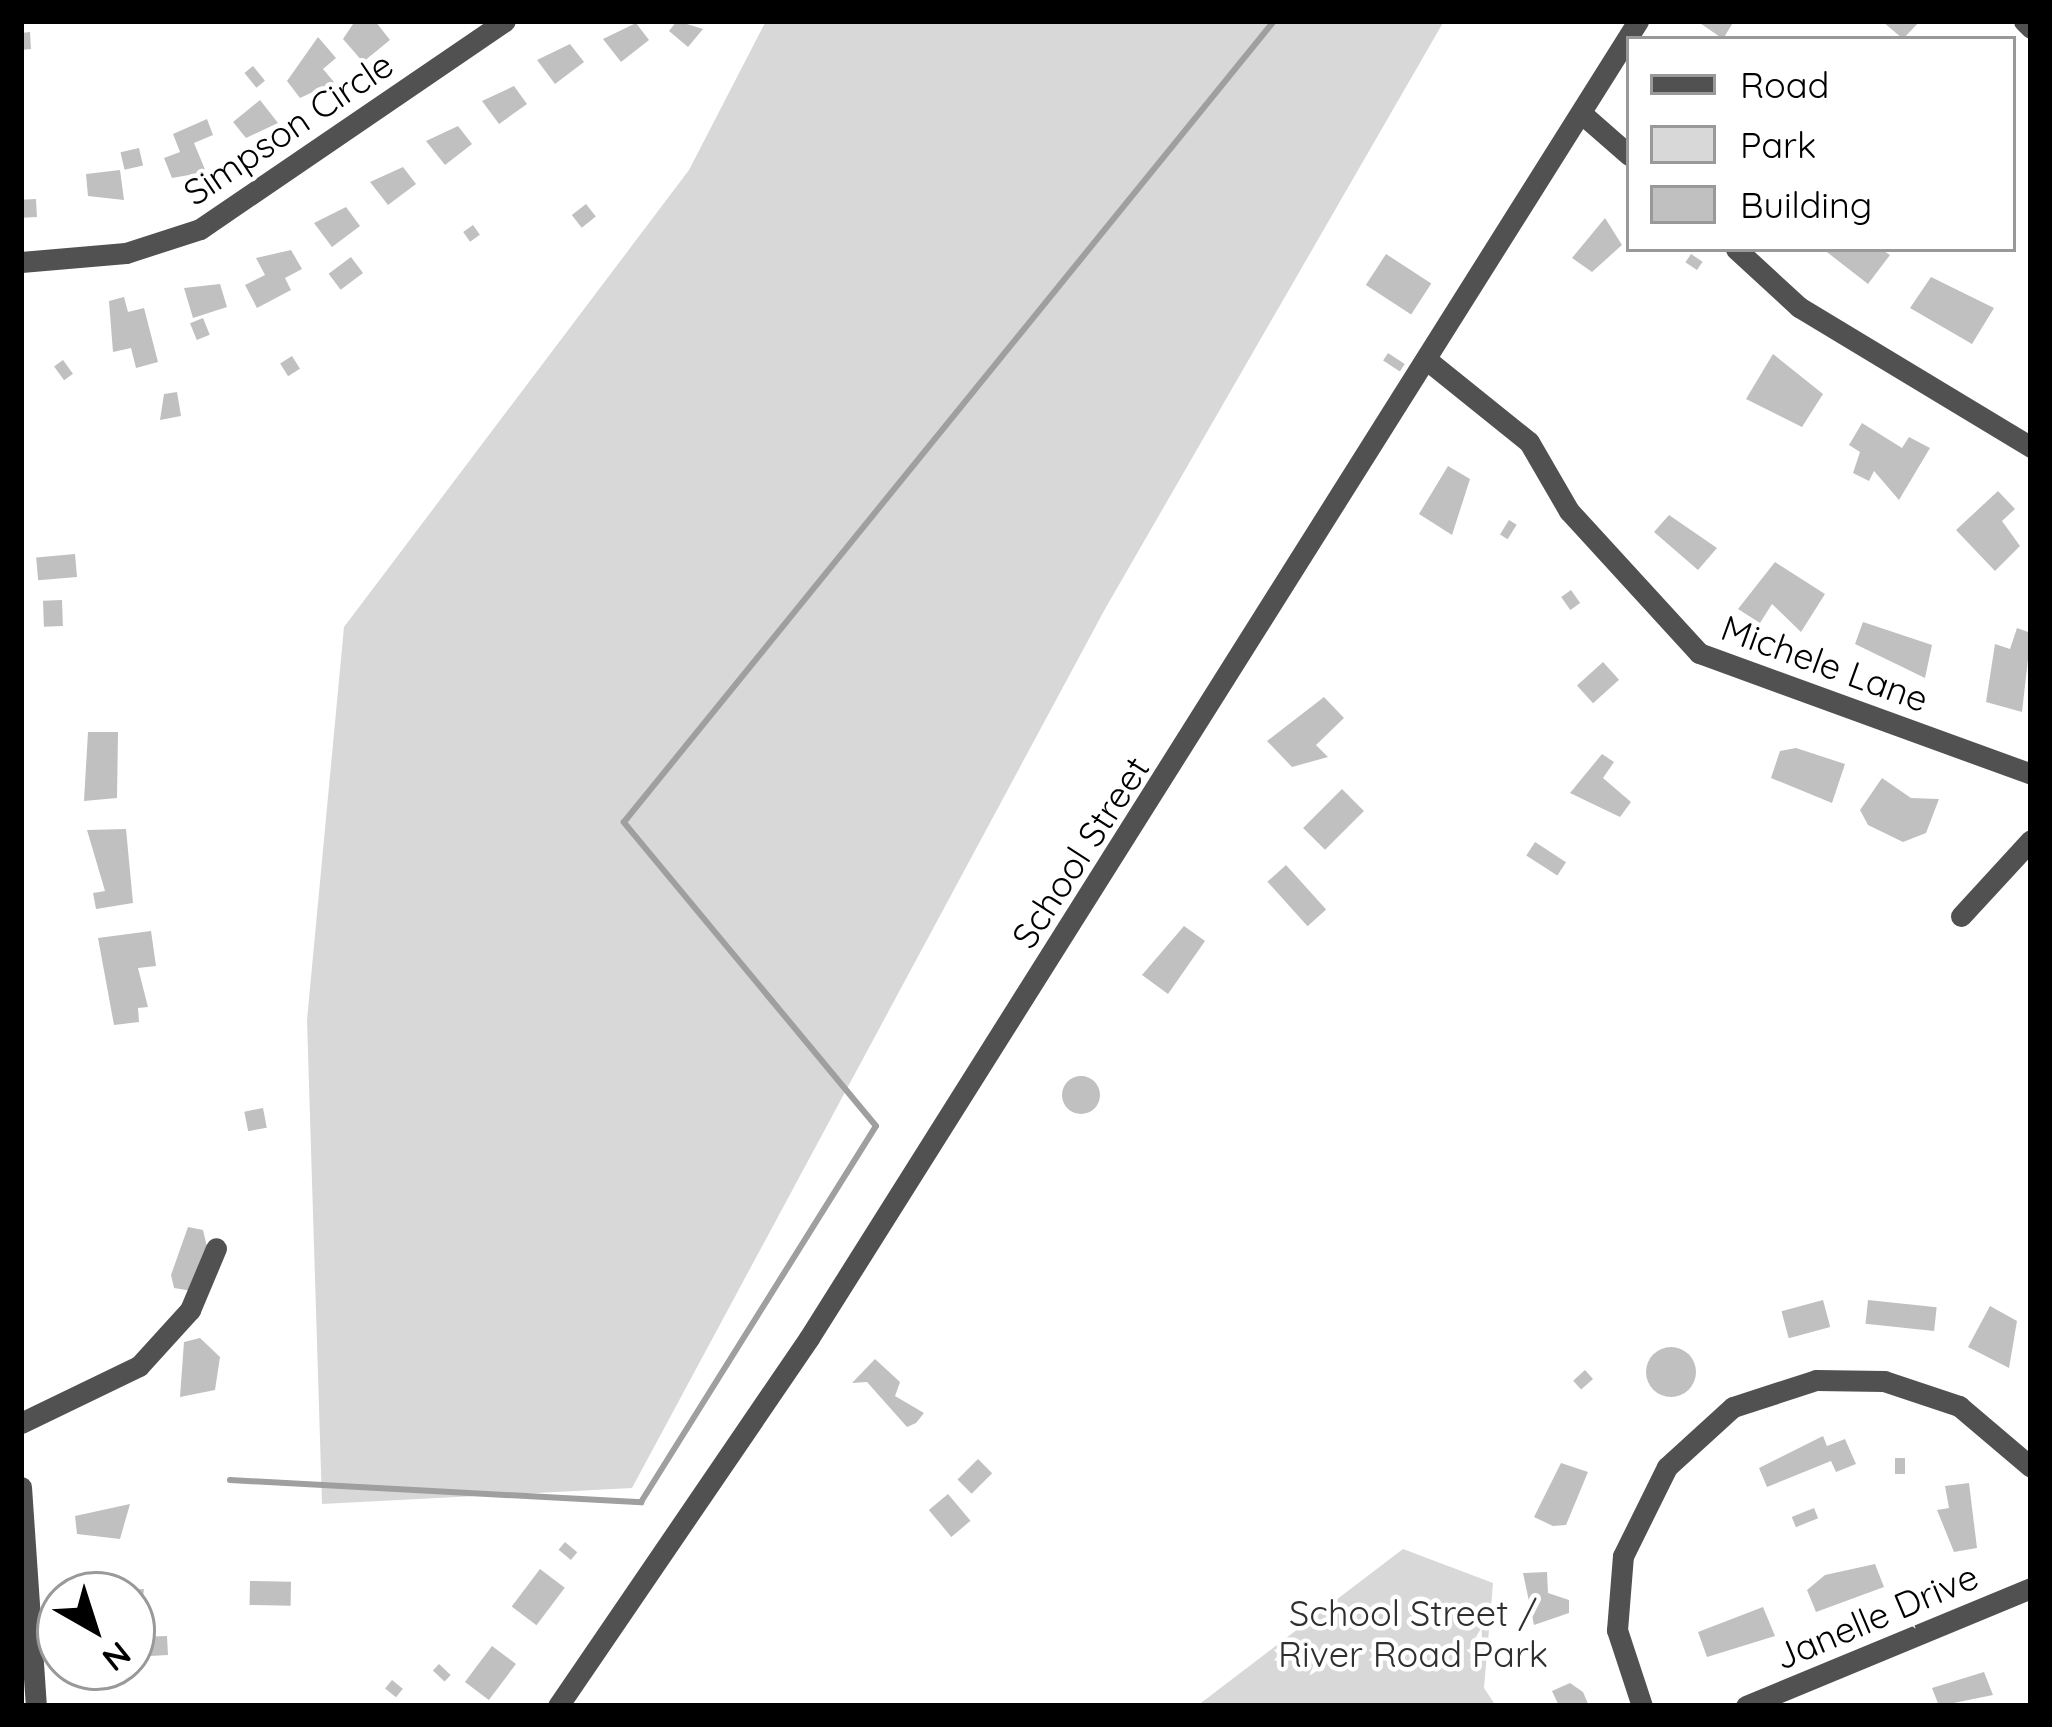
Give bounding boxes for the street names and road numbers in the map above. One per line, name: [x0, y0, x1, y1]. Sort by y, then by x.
street label: Simpson Circle: [175, 42, 401, 214]
street label: Michele Lane: [1716, 606, 1934, 720]
street label: School Street: [1002, 748, 1158, 956]
street label: Janelle Drive: [1768, 1554, 1984, 1678]

